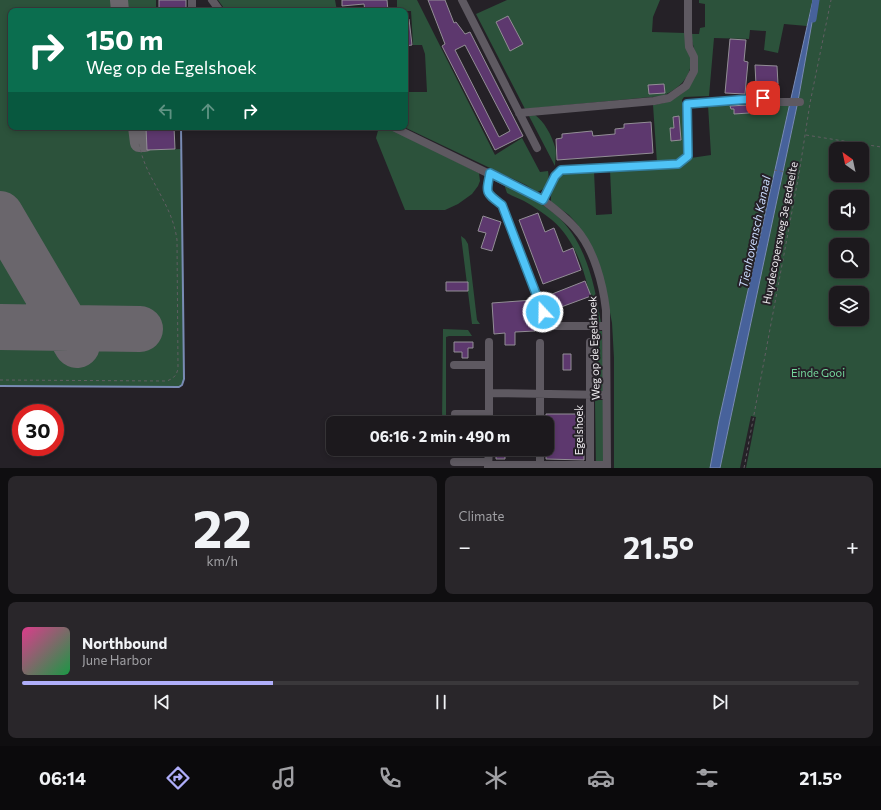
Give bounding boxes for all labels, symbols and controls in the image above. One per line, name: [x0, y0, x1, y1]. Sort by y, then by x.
text: 150 m: [86, 22, 163, 56]
icon: right: [20, 24, 72, 76]
text: Weg op de Egelshoek: [86, 56, 257, 78]
pin: [746, 81, 780, 115]
icon: arrive: [752, 87, 774, 109]
icon: left: [155, 100, 177, 122]
icon: ahead: [197, 100, 219, 122]
icon: right: [239, 100, 261, 122]
north arrow: [829, 142, 869, 182]
map controls: [829, 142, 869, 326]
street label: Huydecopersweg 3e gedeelte: [759, 160, 800, 305]
water label: Tienhovensch Kanaal: [735, 174, 773, 289]
button: sound: [829, 190, 869, 230]
button: search: [829, 238, 869, 278]
button: layers: [829, 286, 869, 326]
position arrow: [522, 291, 564, 333]
street label: Weg op de Egelshoek: [585, 296, 602, 400]
park label: Einde Gooi: [791, 366, 845, 379]
speed limit sign: 30: [12, 404, 64, 456]
street label: Egelshoek: [572, 405, 585, 455]
text: 06:16 · 2 min · 490 m: [370, 427, 510, 445]
text: 22: [193, 495, 252, 559]
text: Climate: [459, 508, 504, 524]
text: 21.5°: [623, 528, 694, 565]
text: −: [459, 533, 471, 560]
text: +: [846, 533, 859, 560]
text: km/h: [206, 553, 238, 569]
text: Northbound: [82, 634, 167, 652]
text: June Harbor: [82, 652, 152, 668]
icon: previous: [151, 691, 173, 713]
icon: pause: [430, 691, 452, 713]
icon: next: [709, 691, 731, 713]
icon: directions: [164, 764, 192, 792]
icon: music: [270, 764, 298, 792]
icon: phone: [376, 764, 404, 792]
icon: climate: [482, 764, 510, 792]
icon: car: [587, 764, 615, 792]
icon: filters: [693, 764, 721, 792]
text: 06:14: [39, 767, 86, 789]
text: 21.5°: [799, 767, 842, 789]

